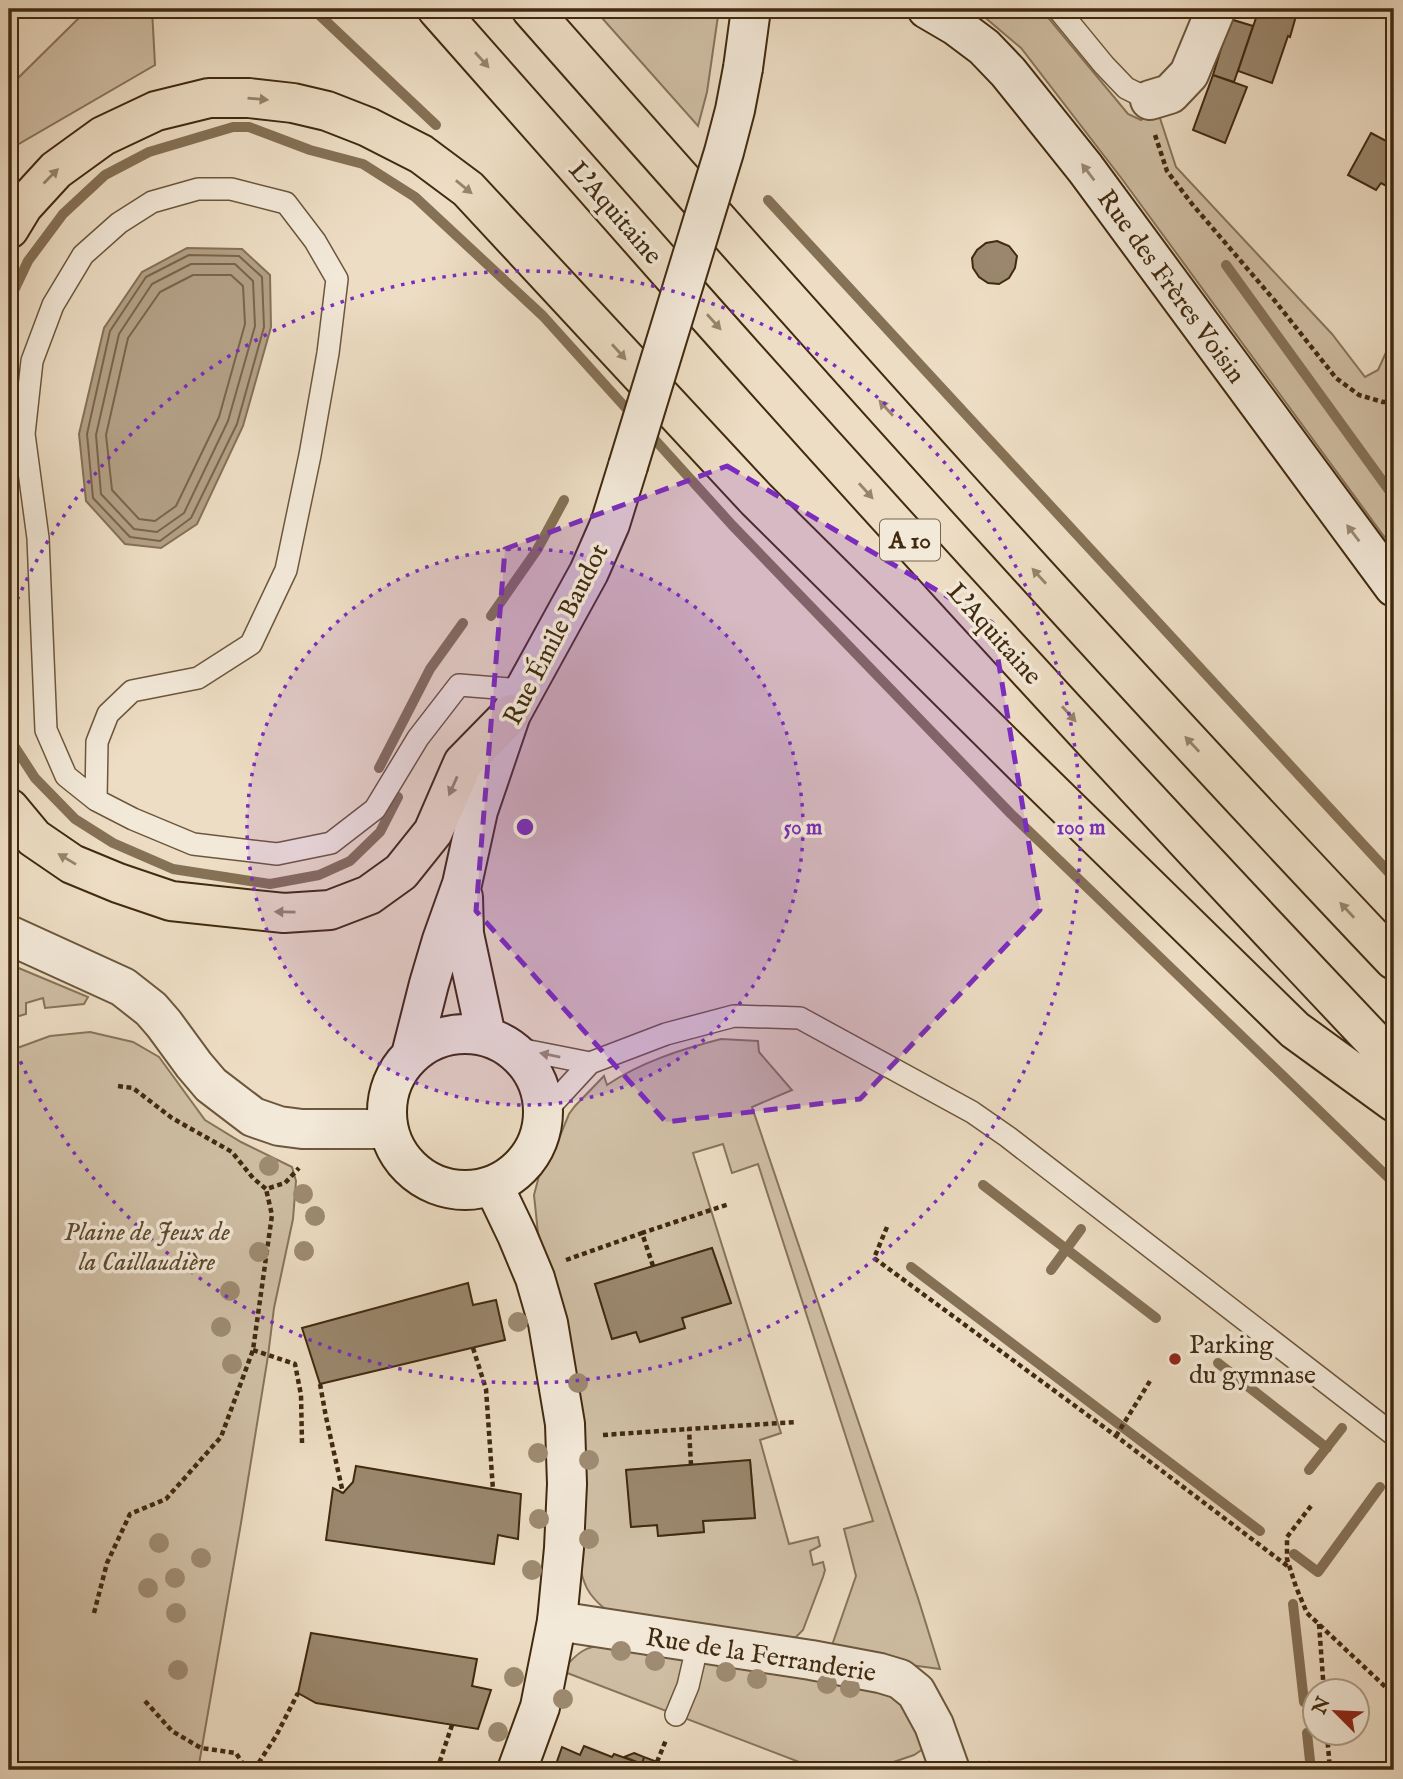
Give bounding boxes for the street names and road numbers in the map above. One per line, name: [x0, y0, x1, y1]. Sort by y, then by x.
street label: L'Aquitaine: [561, 154, 669, 272]
street label: Rue des Frères Voisin: [1089, 183, 1252, 390]
road number: A 10: [880, 520, 940, 560]
street label: Rue Émile Baudot: [496, 538, 616, 731]
street label: L'Aquitaine: [939, 576, 1049, 692]
street label: Rue de la Ferranderie: [643, 1621, 878, 1690]

